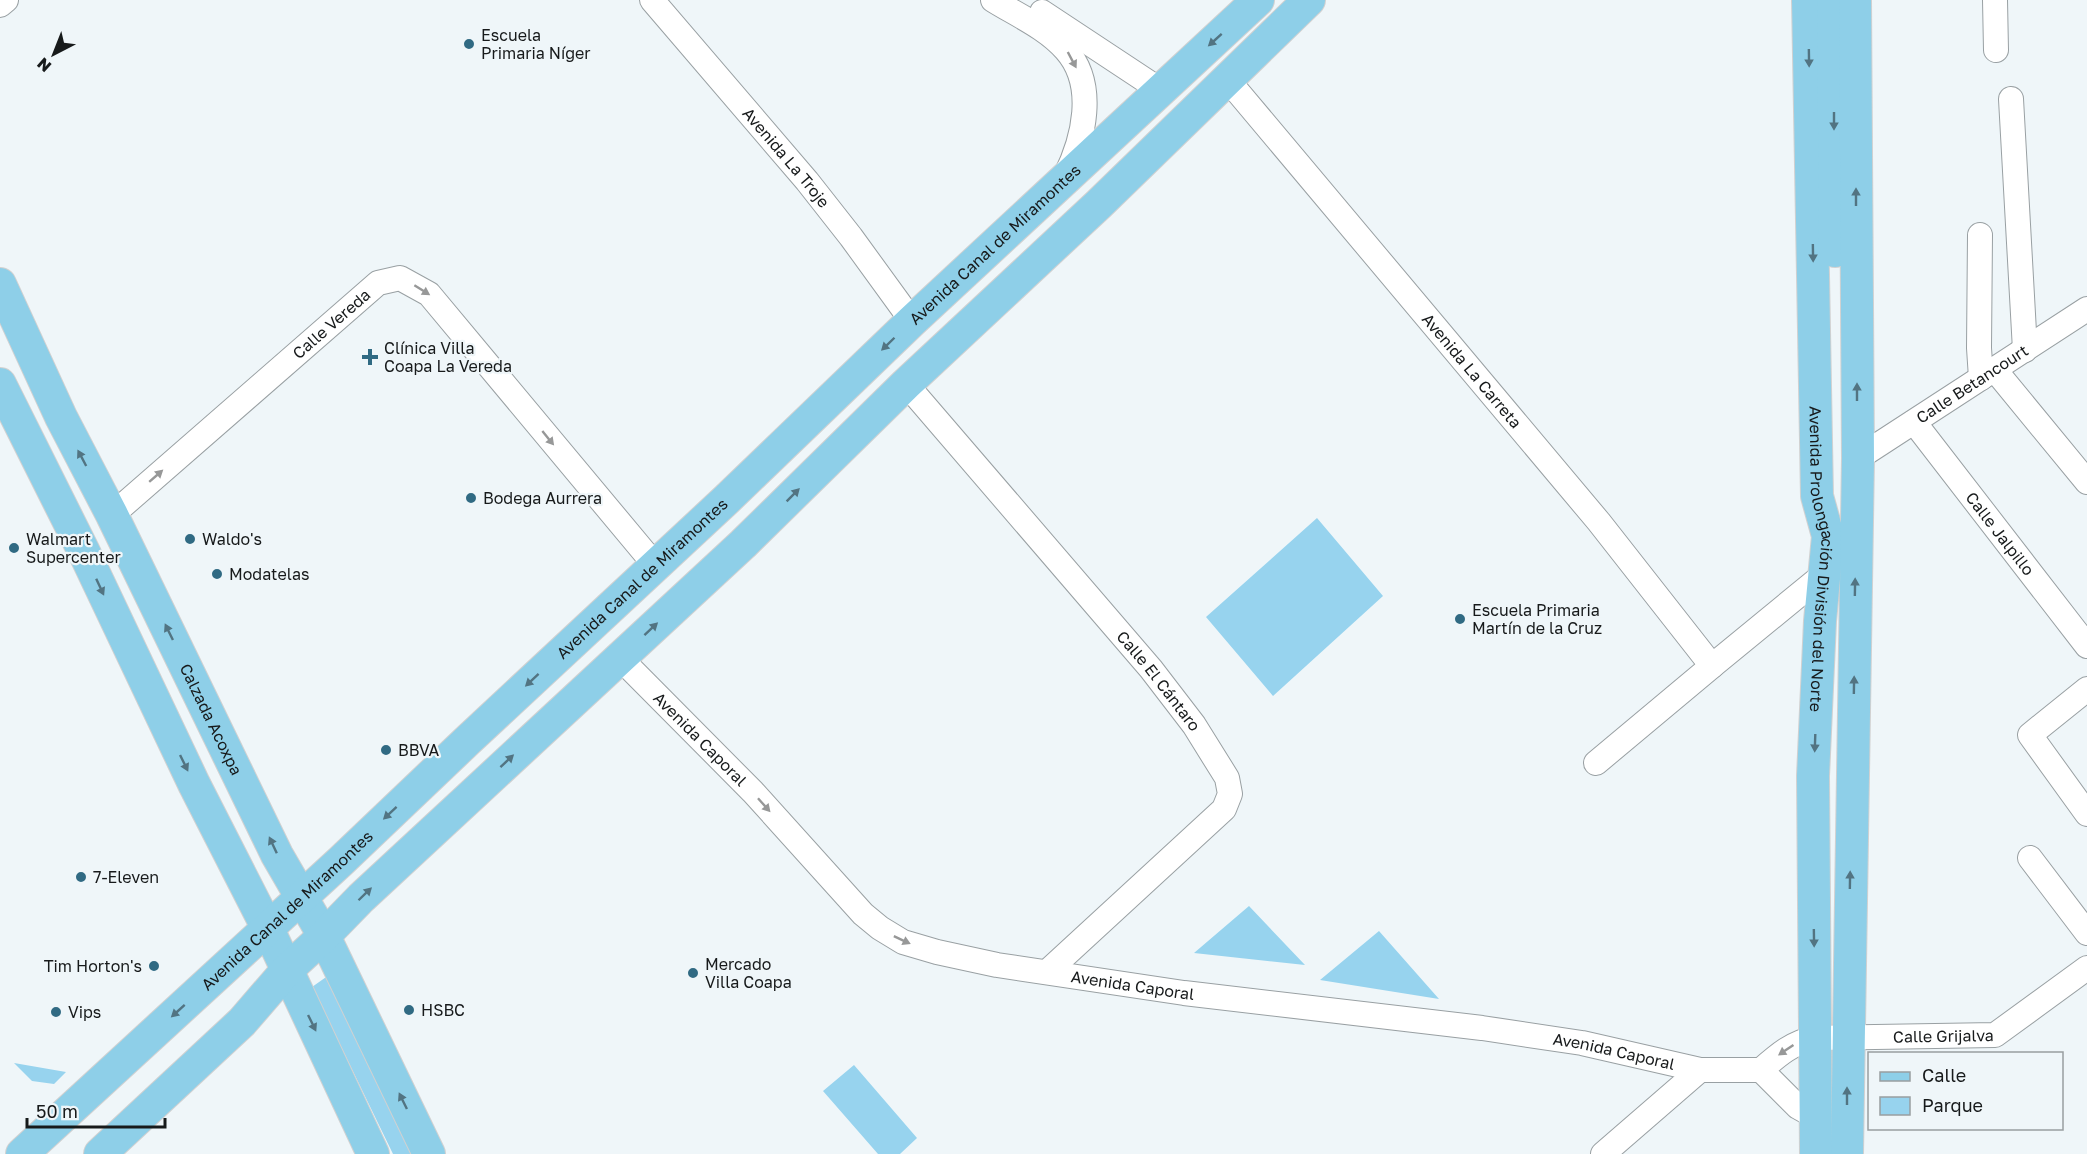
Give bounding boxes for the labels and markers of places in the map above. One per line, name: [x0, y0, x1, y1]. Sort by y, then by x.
place label: Escuela Primaria Níger: [481, 25, 591, 63]
marker: Escuela Primaria Níger: [462, 37, 476, 51]
place label: Clínica Villa Coapa La Vereda: [384, 338, 512, 376]
marker: Clínica Villa Coapa La Vereda: [361, 348, 379, 366]
place label: Bodega Aurrera: [483, 488, 602, 508]
marker: Bodega Aurrera: [464, 491, 478, 505]
place label: Walmart Supercenter: [26, 529, 121, 567]
place label: Waldo's: [202, 529, 262, 549]
marker: Waldo's: [183, 532, 197, 546]
marker: Walmart Supercenter: [7, 541, 21, 555]
place label: Modatelas: [229, 564, 309, 584]
marker: Modatelas: [210, 567, 224, 581]
place label: Escuela Primaria Martín de la Cruz: [1472, 600, 1602, 638]
marker: Escuela Primaria Martín de la Cruz: [1453, 612, 1467, 626]
place label: BBVA: [398, 740, 439, 760]
marker: BBVA: [379, 743, 393, 757]
place label: 7-Eleven: [93, 867, 159, 887]
marker: 7-Eleven: [74, 870, 88, 884]
place label: Mercado Villa Coapa: [705, 954, 792, 992]
place label: Tim Horton's: [44, 956, 142, 976]
marker: Tim Horton's: [147, 959, 161, 973]
marker: Mercado Villa Coapa: [686, 966, 700, 980]
place label: HSBC: [421, 1000, 465, 1020]
place label: Vips: [68, 1002, 101, 1022]
marker: HSBC: [402, 1003, 416, 1017]
marker: Vips: [49, 1005, 63, 1019]

